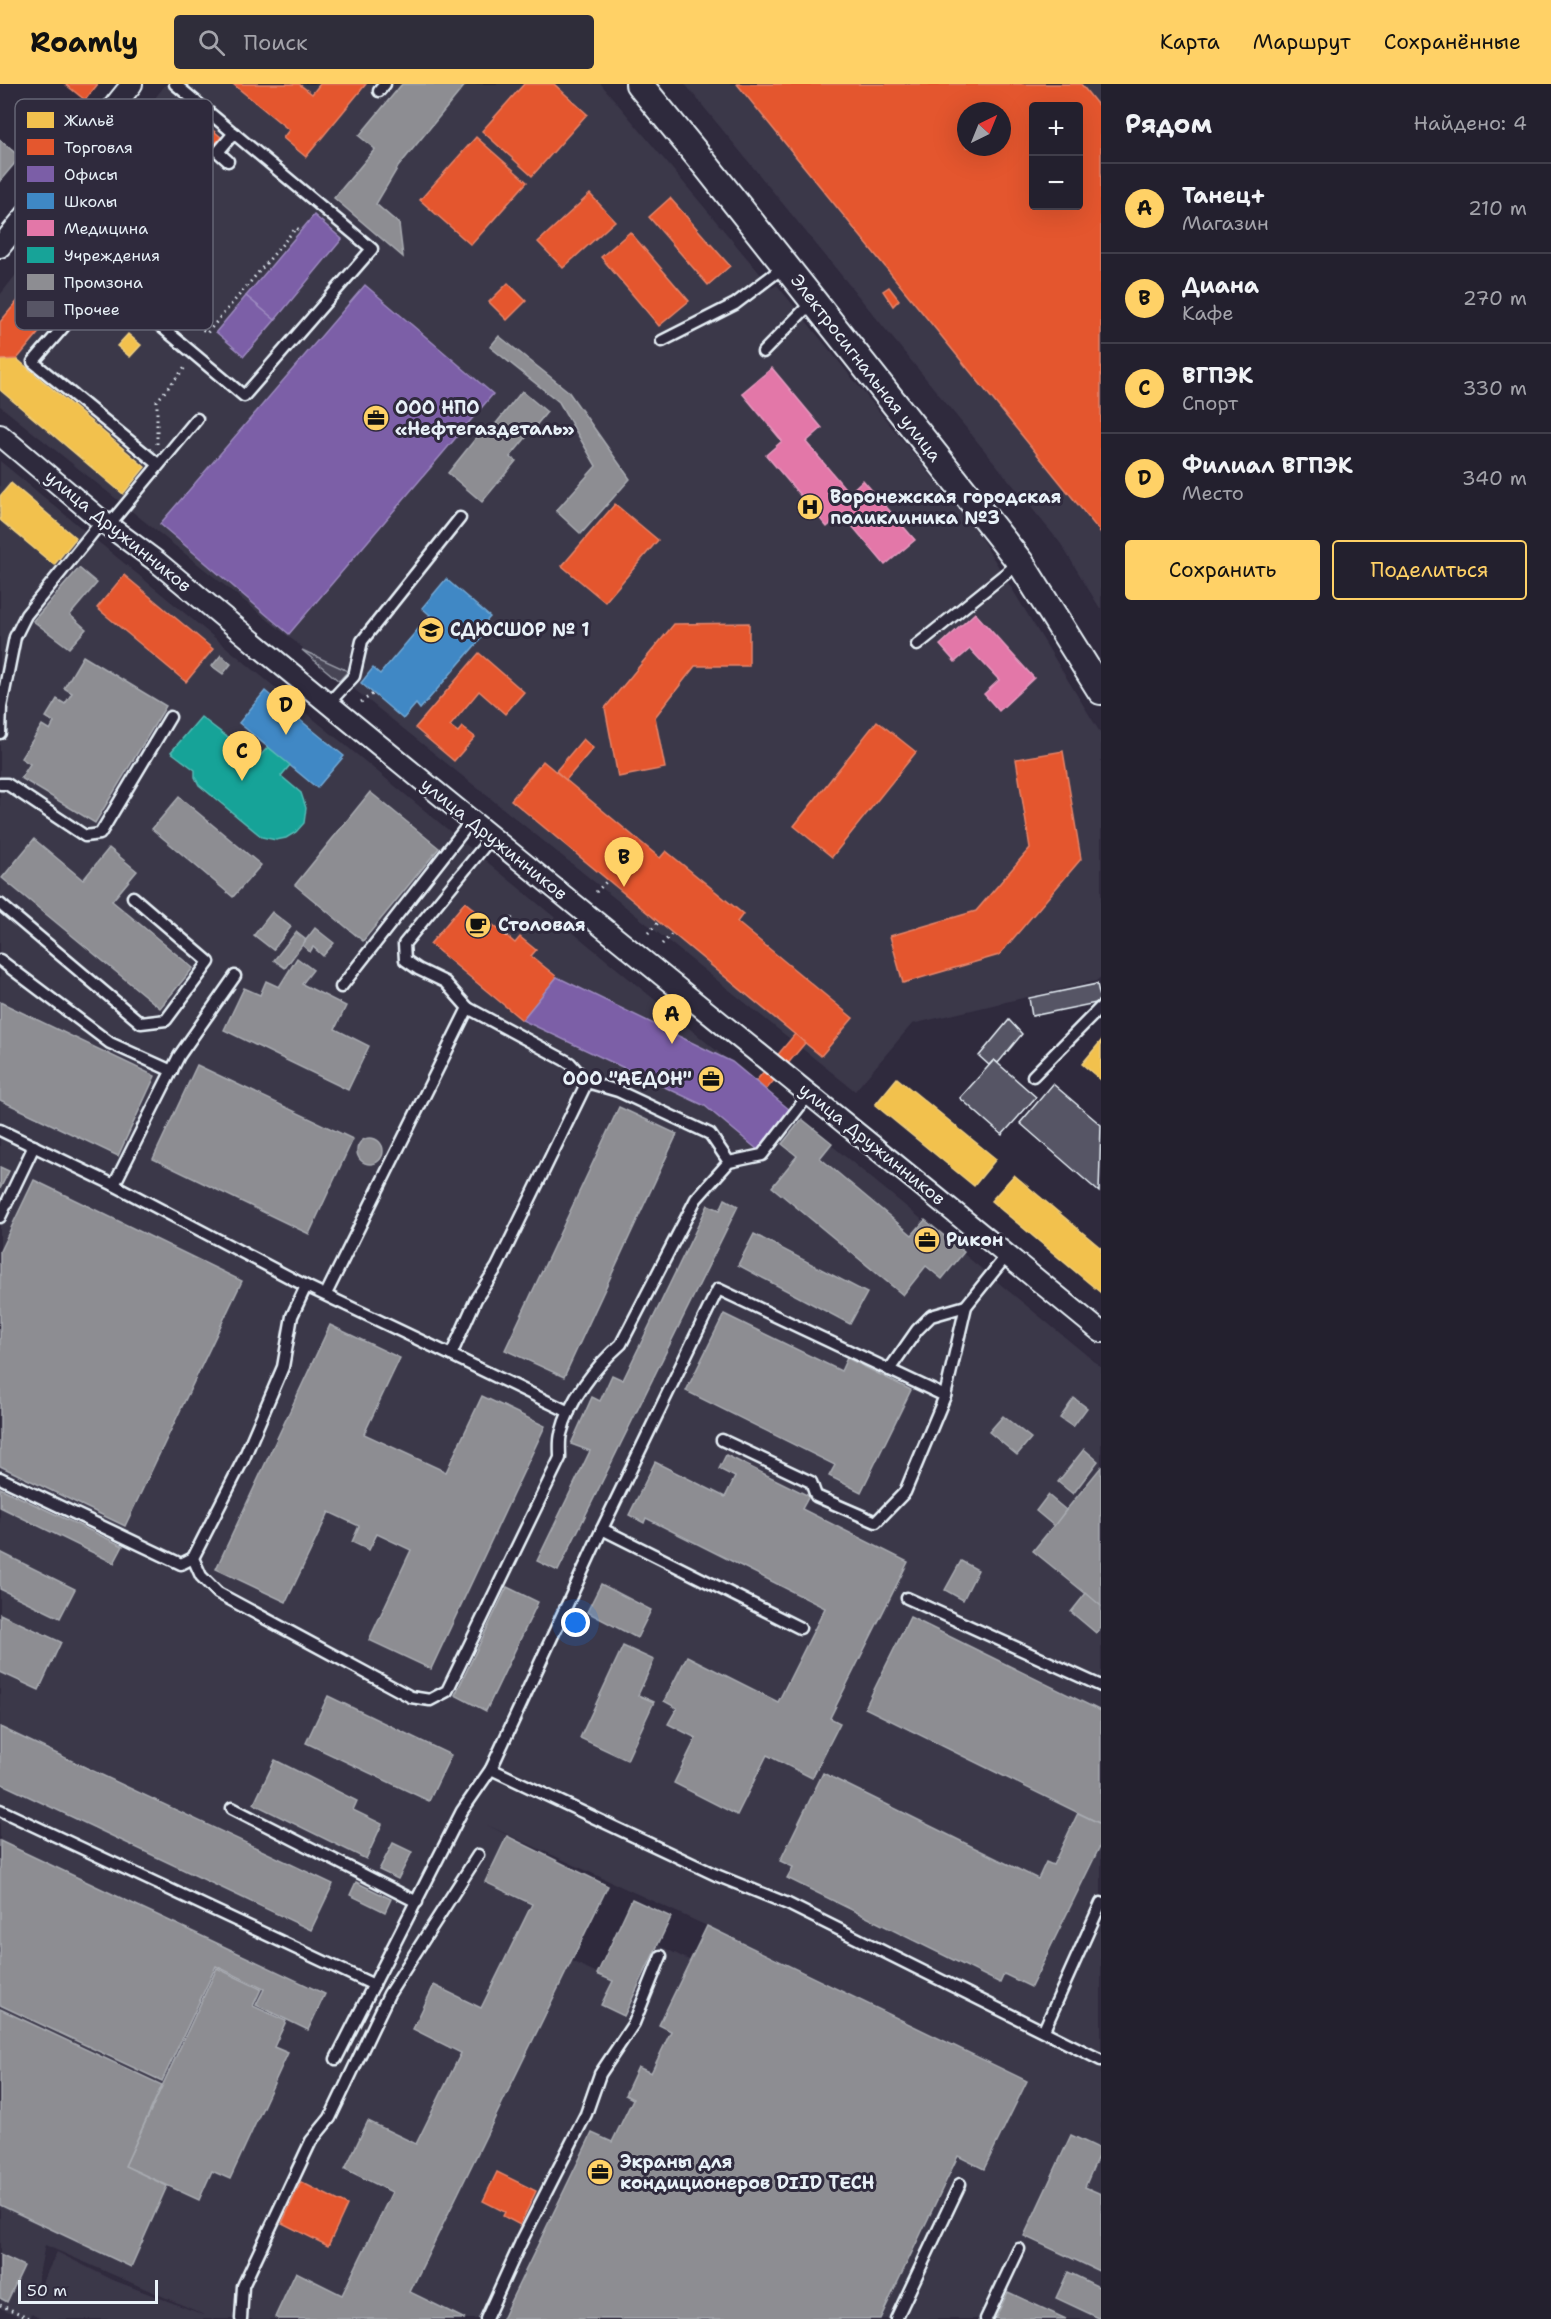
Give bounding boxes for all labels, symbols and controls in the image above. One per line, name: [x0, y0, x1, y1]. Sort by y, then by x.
search box: [174, 15, 594, 69]
text: Roamly: [30, 23, 138, 61]
icon: search: [195, 26, 228, 59]
text: Поиск: [243, 28, 308, 57]
text: Карта: [1160, 28, 1220, 56]
text: Маршрут: [1253, 28, 1351, 56]
text: Сохранённые: [1384, 28, 1521, 56]
legend: [15, 99, 213, 330]
north arrow: [957, 102, 1011, 156]
map controls: [1029, 102, 1083, 210]
button: +: [1029, 102, 1083, 156]
text: Рядом: [1125, 106, 1212, 141]
text: Жильё: [64, 110, 114, 131]
text: Найдено: 4: [1414, 110, 1527, 136]
text: Торговля: [64, 137, 133, 158]
button: −: [1029, 156, 1083, 210]
text: Офисы: [64, 164, 118, 185]
text: Танец+: [1182, 181, 1266, 210]
text: Школы: [64, 191, 118, 212]
text: A: [1137, 195, 1152, 221]
text: 210 m: [1468, 195, 1527, 221]
text: Магазин: [1182, 210, 1269, 236]
text: Медицина: [64, 218, 148, 239]
text: Учреждения: [64, 245, 160, 266]
street label: Электросигнальная улица: [785, 269, 947, 467]
text: Диана: [1182, 271, 1259, 300]
text: Промзона: [64, 272, 143, 293]
text: B: [1138, 285, 1151, 311]
text: 270 m: [1463, 285, 1527, 311]
text: Прочее: [64, 299, 120, 320]
text: Кафе: [1182, 300, 1234, 326]
text: ВГПЭК: [1182, 361, 1253, 390]
text: C: [1138, 375, 1151, 401]
text: 330 m: [1463, 375, 1527, 401]
text: Спорт: [1182, 390, 1238, 416]
place label: ООО НПО «Нефтегаздеталь»: [395, 396, 574, 441]
office icon: ООО НПО «Нефтегаздеталь»: [361, 403, 391, 433]
text: Филиал ВГПЭК: [1182, 451, 1353, 480]
street label: улица Дружинников: [40, 464, 196, 598]
text: D: [1137, 465, 1152, 491]
text: 340 m: [1462, 465, 1527, 491]
text: Место: [1182, 480, 1244, 506]
place label: Воронежская городская поликлиника №3: [830, 485, 1061, 530]
hospital icon: Воронежская городская поликлиника №3: [795, 492, 825, 522]
button: Сохранить: [1125, 540, 1320, 600]
button: Поделиться: [1332, 540, 1527, 600]
school or university icon: СДЮСШОР № 1: [416, 615, 446, 645]
place label: СДЮСШОР № 1: [450, 618, 589, 642]
pin: D: [266, 686, 306, 735]
pin: C: [222, 732, 262, 781]
street label: улица Дружинников: [416, 772, 572, 906]
pin: B: [604, 838, 644, 887]
cafe icon: Столовая: [463, 910, 493, 940]
place label: Столовая: [498, 913, 586, 937]
pin: A: [652, 994, 692, 1044]
office icon: ООО "АЕДОН": [696, 1064, 726, 1094]
place label: ООО "АЕДОН": [563, 1067, 692, 1091]
street label: улица Дружинников: [794, 1077, 950, 1211]
office icon: Рикон: [912, 1225, 942, 1255]
place label: Рикон: [946, 1228, 1003, 1252]
your location: [561, 1608, 590, 1637]
place label: Экраны для кондиционеров DIID TECH: [620, 2150, 874, 2195]
office icon: Экраны для кондиционеров DIID TECH: [585, 2157, 615, 2187]
scale bar: [18, 2277, 158, 2304]
text: 50 m: [27, 2280, 67, 2301]

